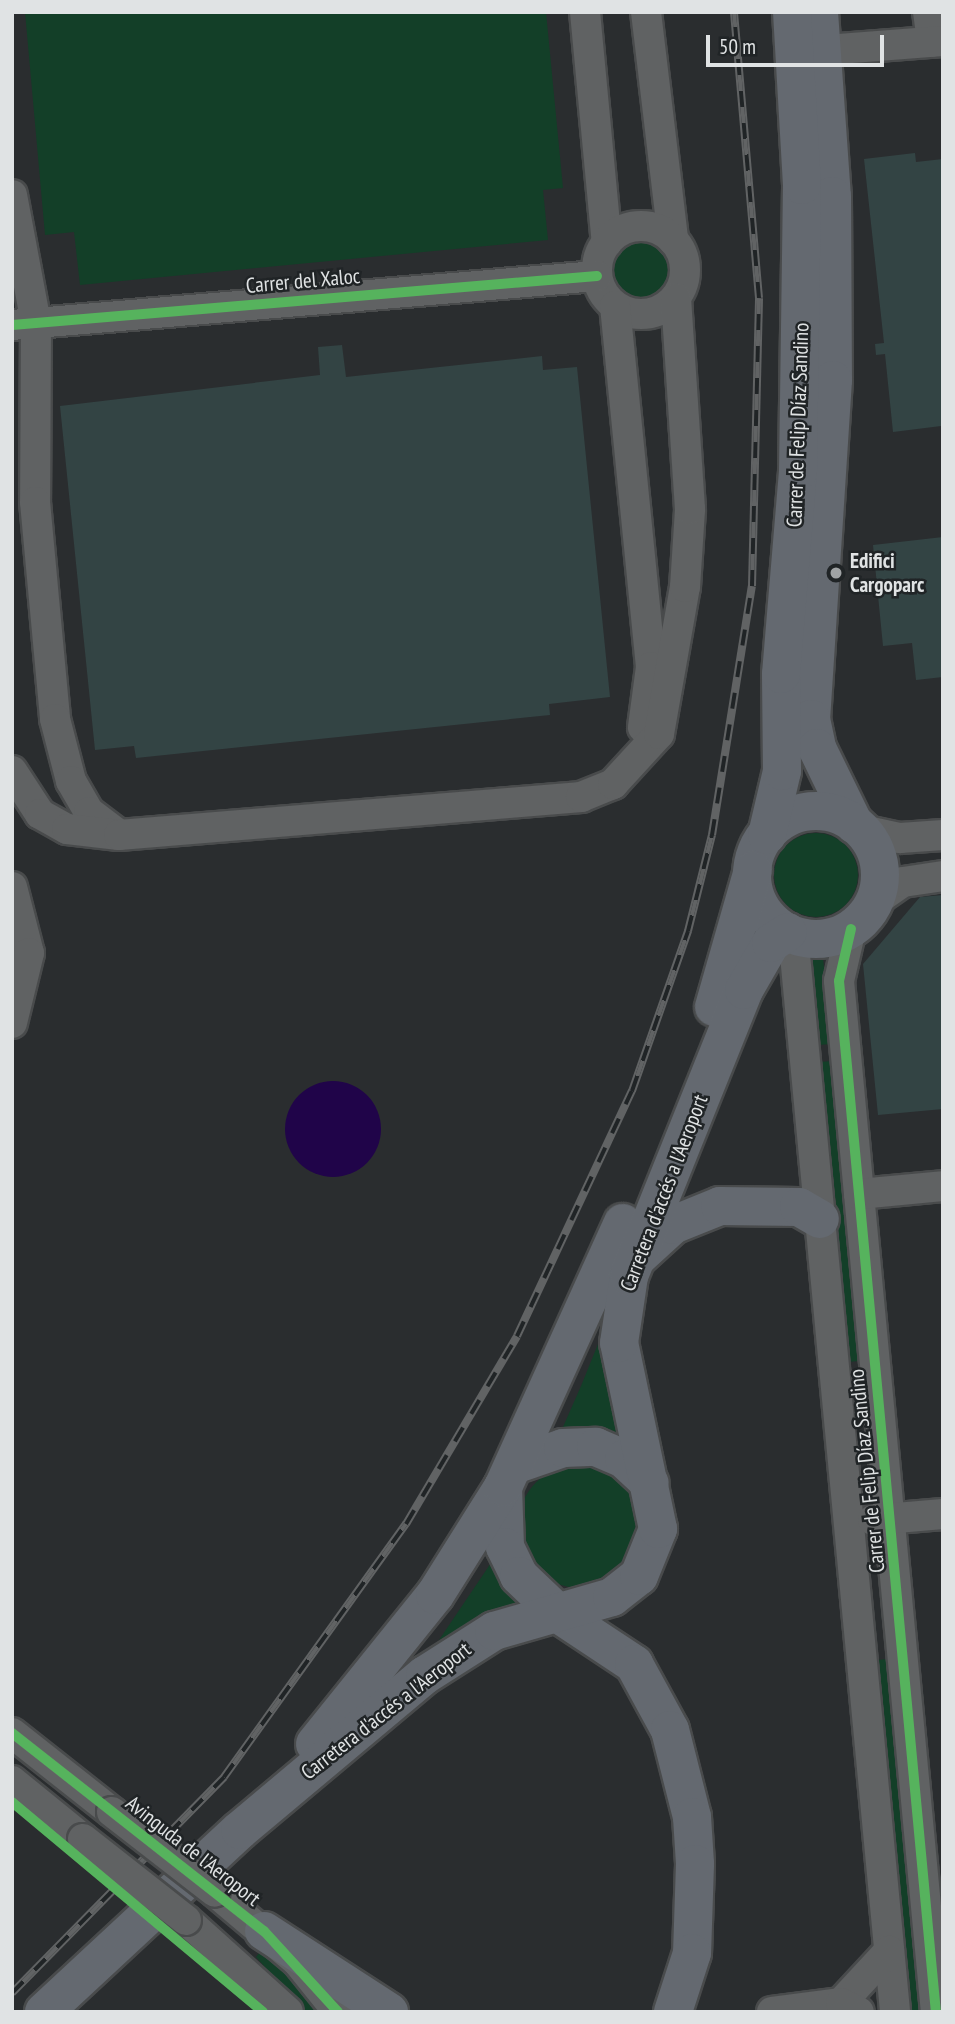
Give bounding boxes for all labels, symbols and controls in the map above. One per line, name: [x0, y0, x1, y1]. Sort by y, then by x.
scale bar: [710, 21, 888, 65]
text: 50 m: [719, 33, 756, 60]
street label: Carrer del Xaloc: [245, 263, 361, 299]
street label: Carrer de Felip Díaz Sandino: [782, 322, 814, 528]
place label: Edifici Cargoparc: [850, 548, 924, 598]
marker: Edifici Cargoparc: [828, 565, 844, 581]
street label: Carretera d'accés a l'Aeroport: [615, 1091, 713, 1295]
street label: Carrer de Felip Díaz Sandino: [844, 1368, 890, 1574]
street label: Carretera d'accés a l'Aeroport: [296, 1637, 476, 1785]
street label: Avinguda de l'Aeroport: [121, 1791, 265, 1911]

